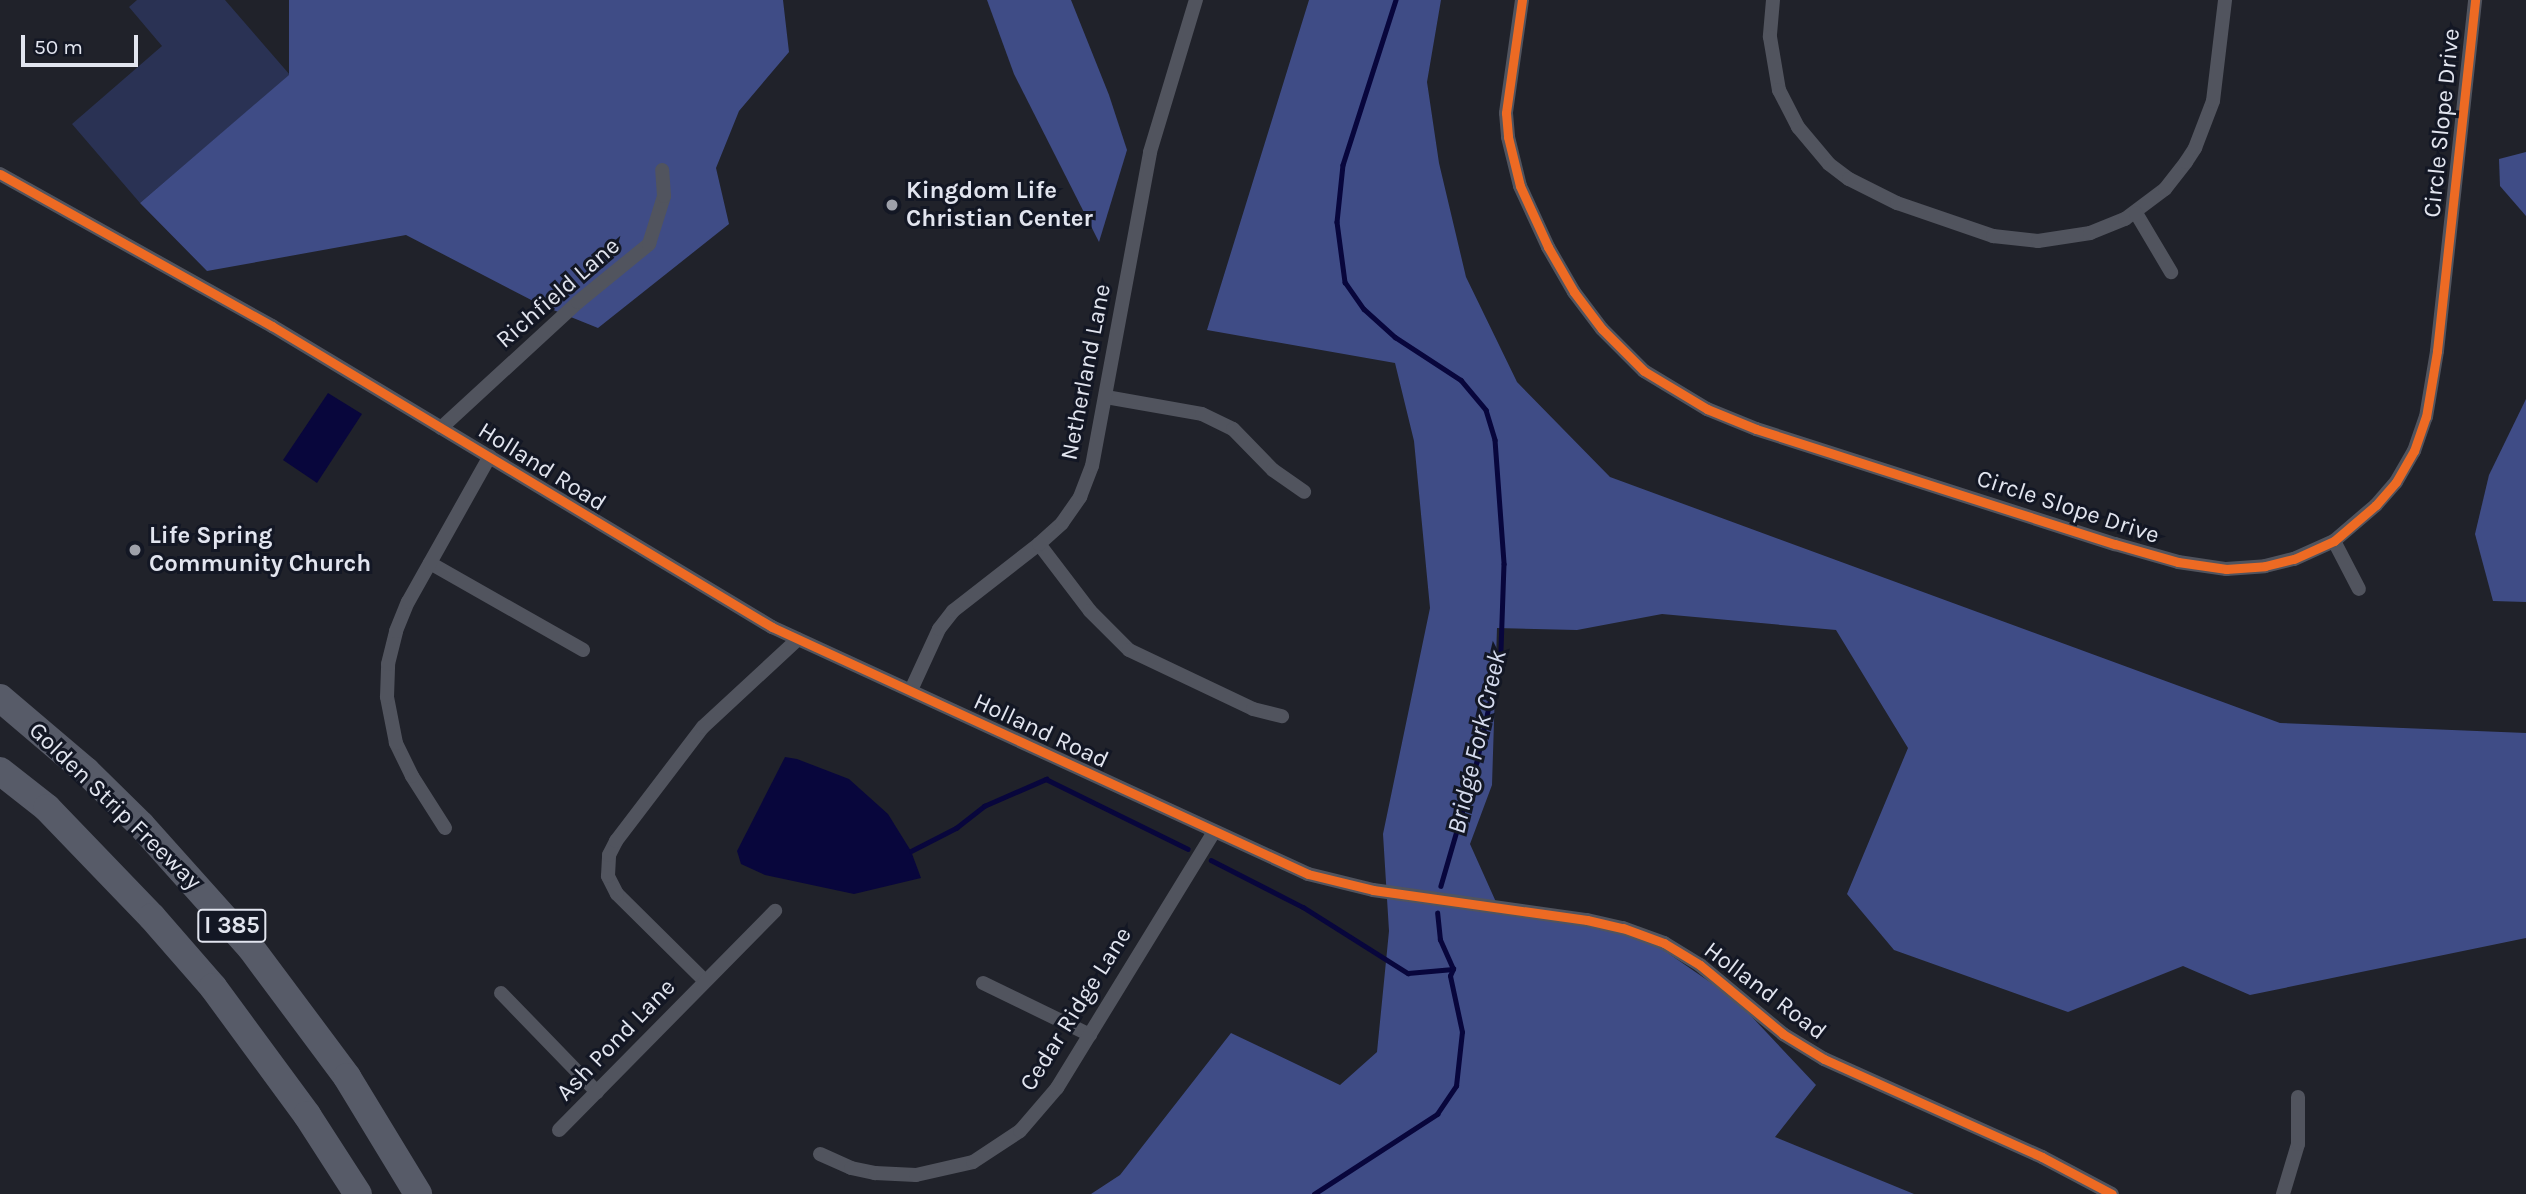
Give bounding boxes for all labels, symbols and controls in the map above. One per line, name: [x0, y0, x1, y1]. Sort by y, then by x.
scale bar: [24, 21, 142, 65]
street label: Circle Slope Drive: [2418, 27, 2466, 219]
text: 50 m: [34, 35, 83, 59]
place label: Kingdom Life Christian Center: [906, 177, 1093, 233]
marker: Kingdom Life Christian Center: [884, 197, 900, 213]
street label: Richfield Lane: [490, 232, 626, 354]
street label: Netherland Lane: [1055, 281, 1117, 463]
street label: Holland Road: [473, 416, 611, 518]
street label: Circle Slope Drive: [1973, 464, 2163, 550]
place label: Life Spring Community Church: [149, 522, 371, 578]
marker: Life Spring Community Church: [127, 542, 143, 558]
water label: Bridge Fork Creek: [1441, 647, 1513, 837]
street label: Holland Road: [969, 687, 1113, 775]
street label: Golden Strip Freeway: [23, 716, 207, 896]
road number: I 385: [197, 906, 267, 945]
street label: Cedar Ridge Lane: [1014, 922, 1138, 1096]
street label: Holland Road: [1698, 936, 1832, 1046]
street label: Ash Pond Lane: [551, 973, 681, 1107]

